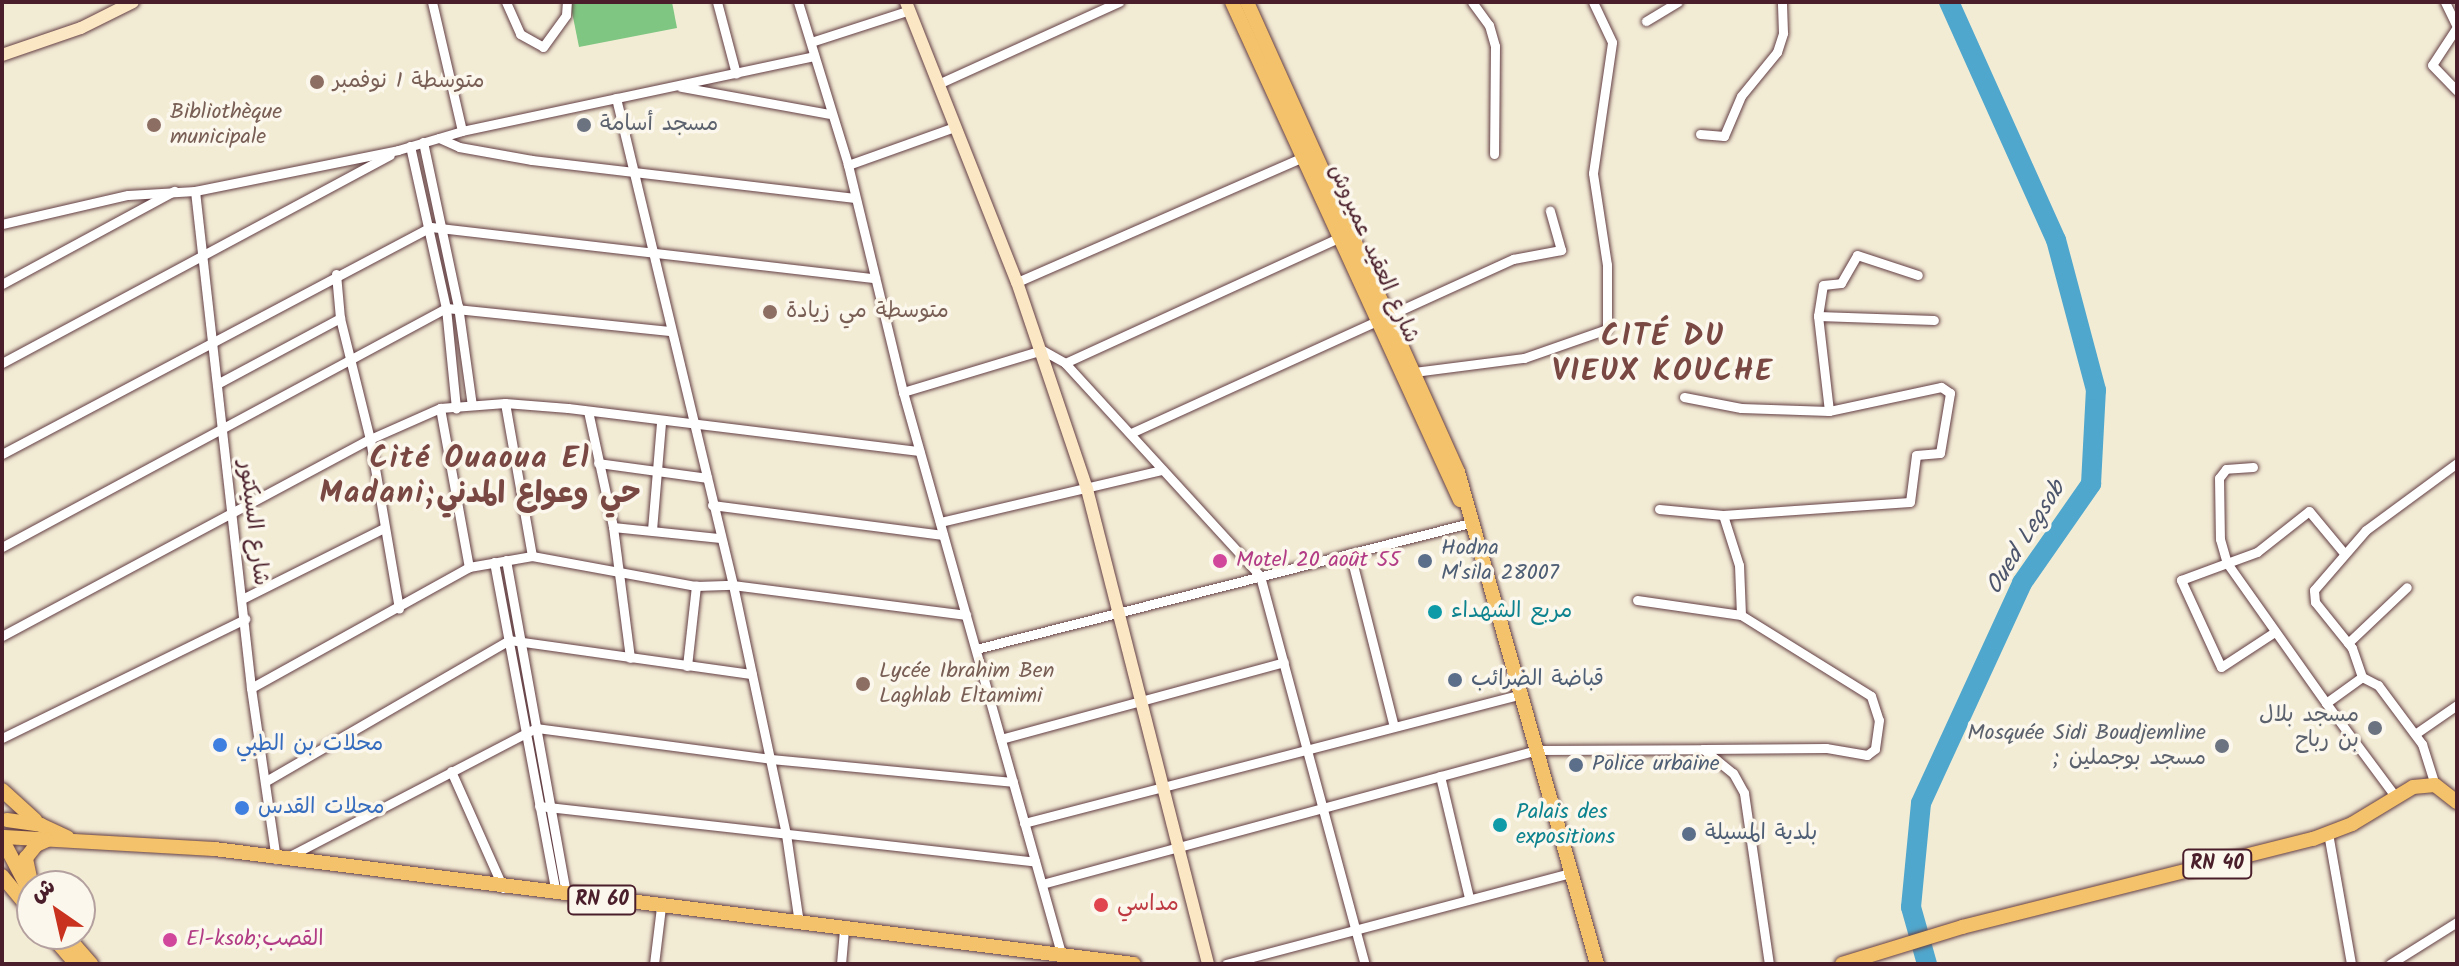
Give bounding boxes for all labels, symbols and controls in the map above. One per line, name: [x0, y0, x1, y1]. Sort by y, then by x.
place label: متوسطة 1 نوفمبر: [333, 69, 485, 95]
marker: متوسطة 1 نوفمبر: [308, 73, 326, 91]
place label: Bibliothèque municipale: [170, 99, 282, 150]
place label: مسجد أسامة: [600, 112, 718, 138]
marker: Bibliothèque municipale: [145, 116, 163, 134]
marker: مسجد أسامة: [575, 116, 593, 134]
street label: شارع العقيد عميروش: [1322, 161, 1424, 347]
place label: متوسطة مي زيادة: [786, 299, 949, 325]
marker: متوسطة مي زيادة: [761, 303, 779, 321]
district label: CITÉ DU VIEUX KOUCHE: [1552, 319, 1774, 390]
district label: Cité Ouaoua El Madani;حي وعواع المدني: [325, 441, 635, 512]
street label: شارع السيكتور: [232, 459, 274, 587]
water label: Oued Legsob: [1980, 476, 2072, 600]
place label: Hodna M'sila 28007: [1441, 535, 1559, 586]
place label: Motel 20 août 55: [1236, 548, 1400, 574]
marker: Motel 20 août 55: [1211, 552, 1229, 570]
marker: Hodna M'sila 28007: [1416, 552, 1434, 570]
place label: مربع الشهداء: [1451, 599, 1572, 625]
marker: مربع الشهداء: [1426, 603, 1444, 621]
place label: Lycée Ibrahim Ben Laghlab Eltamimi: [879, 658, 1054, 710]
place label: قباضة الضرائب: [1471, 667, 1604, 693]
marker: قباضة الضرائب: [1446, 671, 1464, 689]
marker: Lycée Ibrahim Ben Laghlab Eltamimi: [854, 675, 872, 693]
place label: مسجد بلال بن رباح: [2259, 702, 2359, 754]
marker: مسجد بلال بن رباح: [2366, 719, 2384, 737]
place label: Mosquée Sidi Boudjemline ; مسجد بوجملين: [1967, 720, 2206, 772]
place label: محلات بن الطبي: [236, 732, 383, 758]
marker: محلات بن الطبي: [211, 736, 229, 754]
marker: Mosquée Sidi Boudjemline ; مسجد بوجملين: [2213, 737, 2231, 755]
place label: Police urbaine: [1592, 752, 1720, 778]
marker: Police urbaine: [1567, 756, 1585, 774]
place label: محلات القدس: [258, 795, 384, 821]
marker: محلات القدس: [233, 799, 251, 817]
place label: Palais des expositions: [1516, 799, 1615, 850]
marker: Palais des expositions: [1491, 816, 1509, 834]
place label: بلدية المسيلة: [1705, 821, 1817, 847]
marker: بلدية المسيلة: [1680, 825, 1698, 843]
road number: RN 40: [2181, 848, 2253, 880]
north arrow: [16, 870, 96, 950]
text: ش: [24, 870, 63, 913]
road number: RN 60: [566, 884, 638, 916]
place label: مداسي: [1117, 892, 1179, 918]
marker: مداسي: [1092, 896, 1110, 914]
place label: El-ksob;القصب: [186, 927, 324, 953]
marker: El-ksob;القصب: [161, 931, 179, 949]

